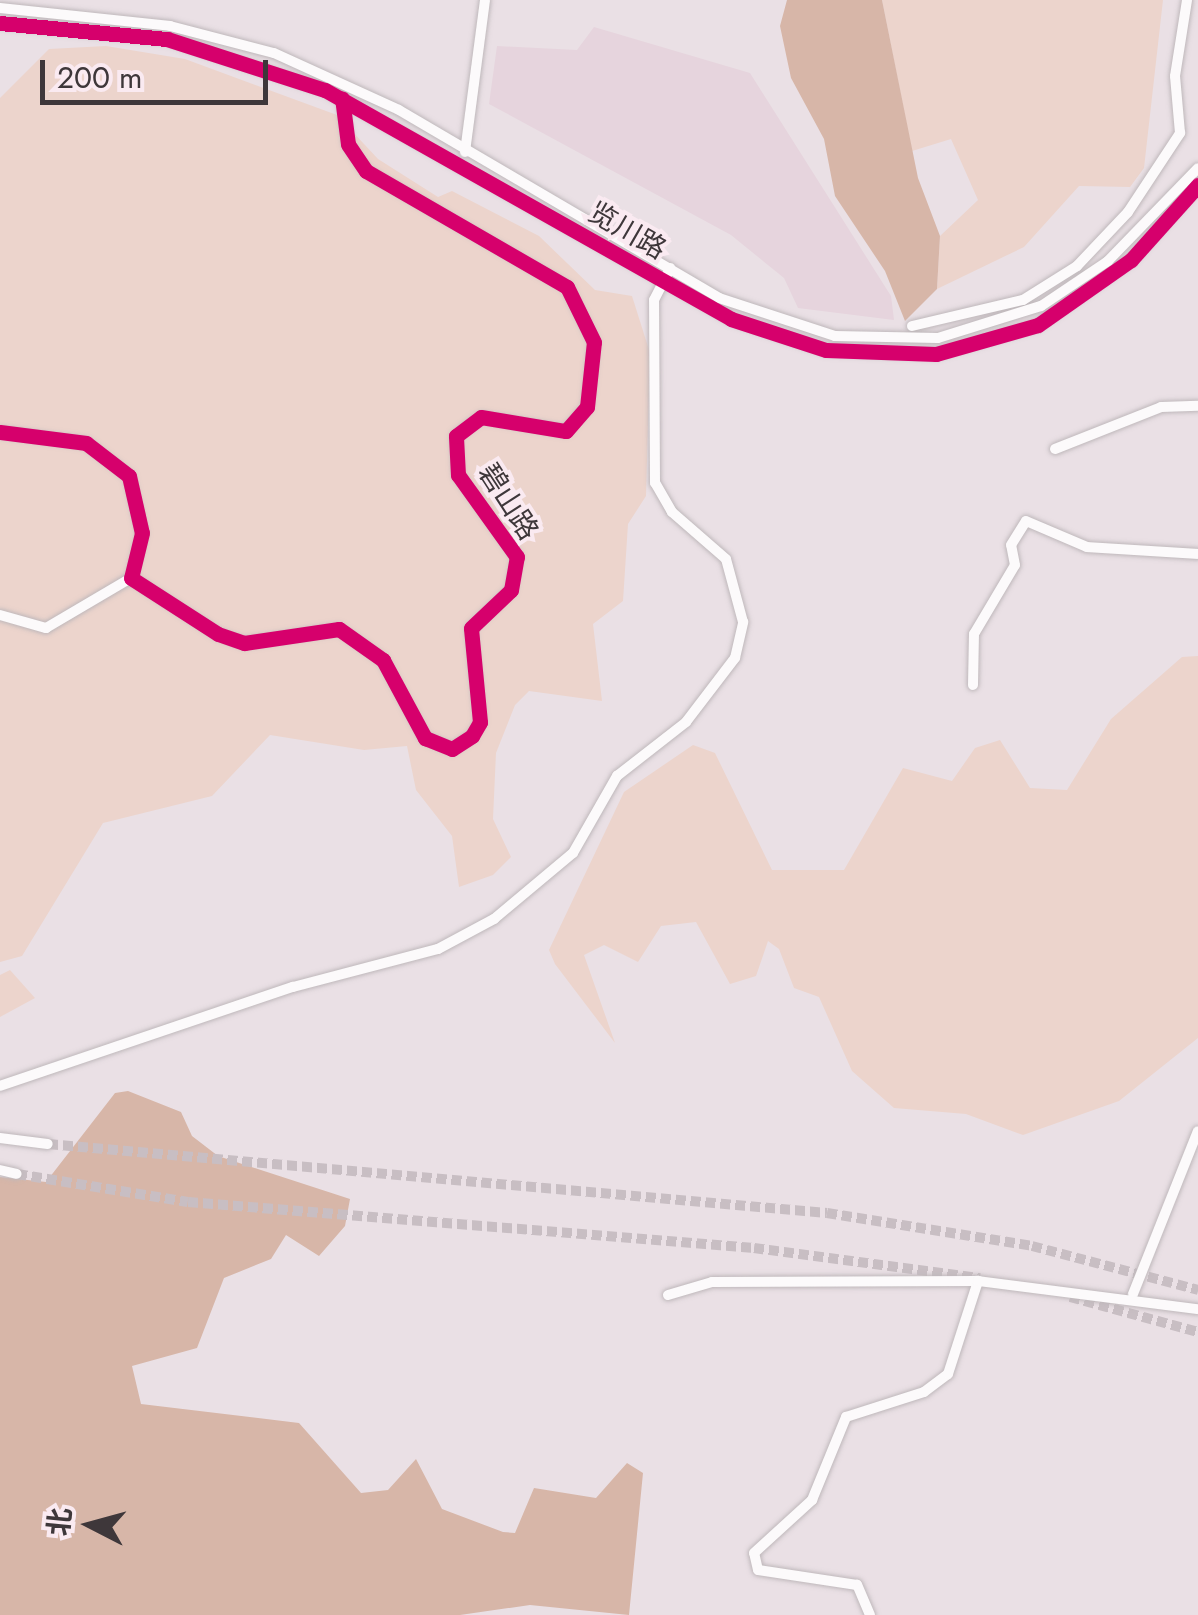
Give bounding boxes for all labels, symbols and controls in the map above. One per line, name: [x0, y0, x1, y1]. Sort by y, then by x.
scale bar: [45, 40, 272, 102]
text: 200 m: [57, 56, 142, 99]
street label: 览川路: [582, 195, 672, 267]
street label: 碧山路: [471, 458, 545, 546]
north arrow: [40, 1475, 140, 1575]
text: 北: [38, 1506, 82, 1538]

